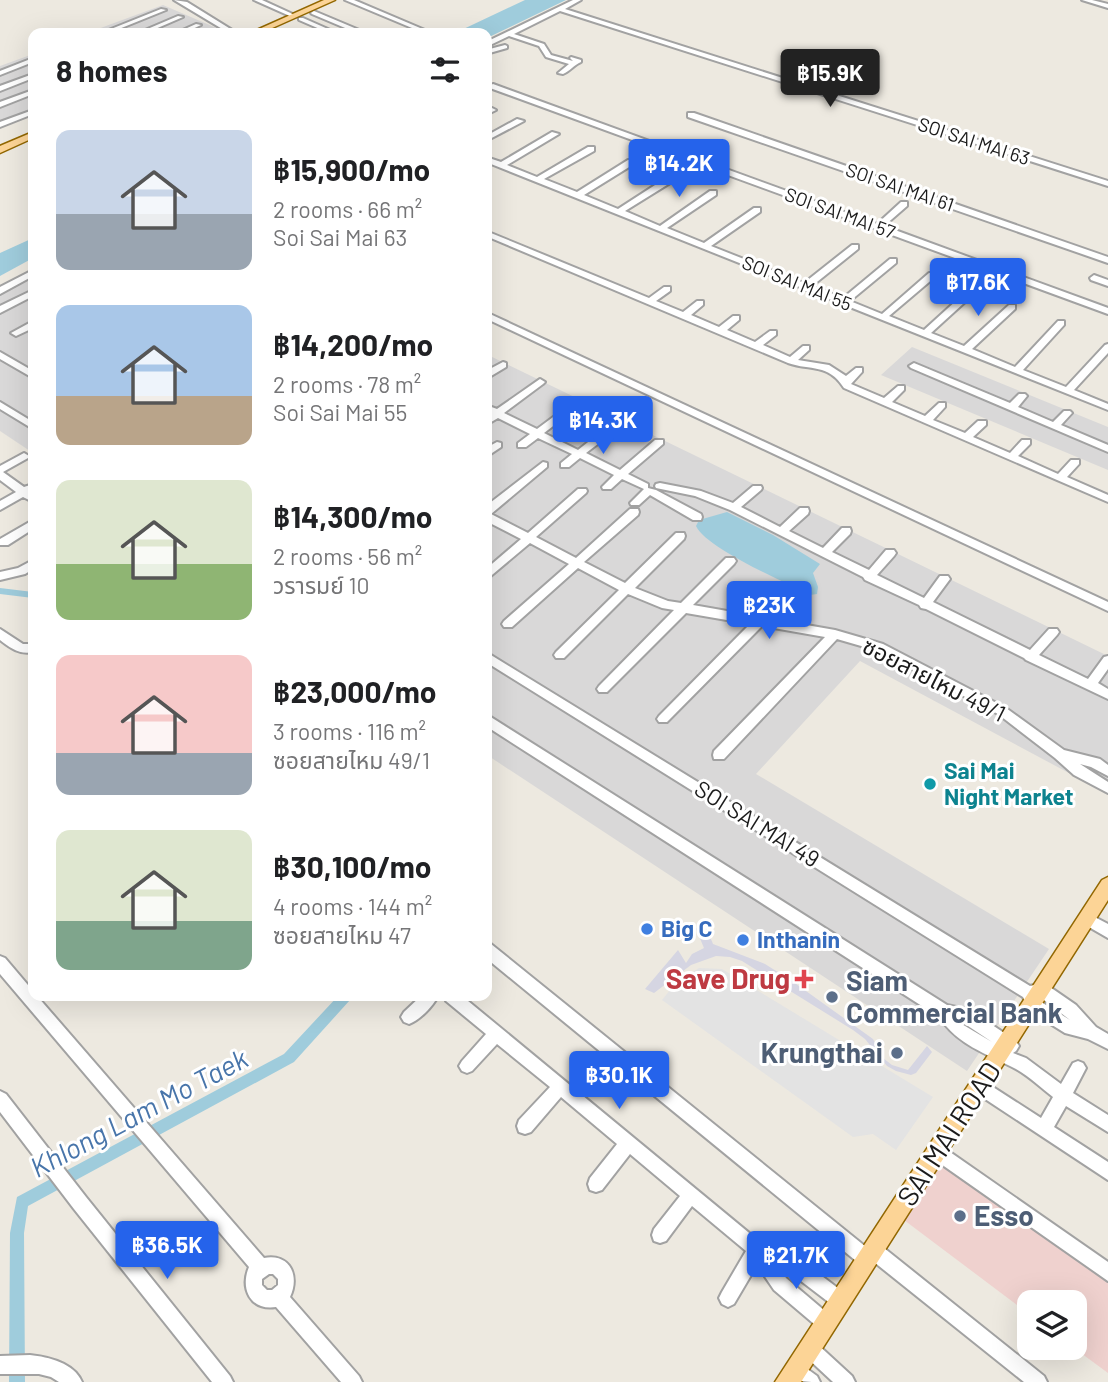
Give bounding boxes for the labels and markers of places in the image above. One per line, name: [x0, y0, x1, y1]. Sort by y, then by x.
pin: ฿15.9K: [773, 50, 887, 109]
pin: ฿14.2K: [622, 140, 736, 199]
pin: ฿17.6K: [921, 258, 1035, 318]
pin: ฿14.3K: [546, 396, 660, 456]
pin: ฿23K: [728, 582, 810, 641]
place label: Sai Mai Night Market: [944, 756, 1074, 810]
marker: Sai Mai Night Market: [922, 776, 938, 792]
place label: Big C: [661, 914, 713, 942]
marker: Big C: [639, 921, 655, 937]
place label: Inthanin: [757, 925, 840, 953]
marker: Inthanin: [735, 932, 751, 948]
place label: Save Drug: [666, 961, 790, 995]
place label: Siam Commercial Bank: [846, 963, 1063, 1029]
marker: Save Drug: [796, 971, 812, 987]
marker: Siam Commercial Bank: [824, 989, 840, 1005]
place label: Krungthai: [761, 1035, 883, 1069]
marker: Krungthai: [889, 1045, 905, 1061]
pin: ฿30.1K: [562, 1052, 676, 1111]
place label: Esso: [974, 1198, 1034, 1232]
marker: Esso: [952, 1208, 968, 1224]
pin: ฿36.5K: [110, 1222, 224, 1281]
pin: ฿21.7K: [739, 1232, 853, 1291]

